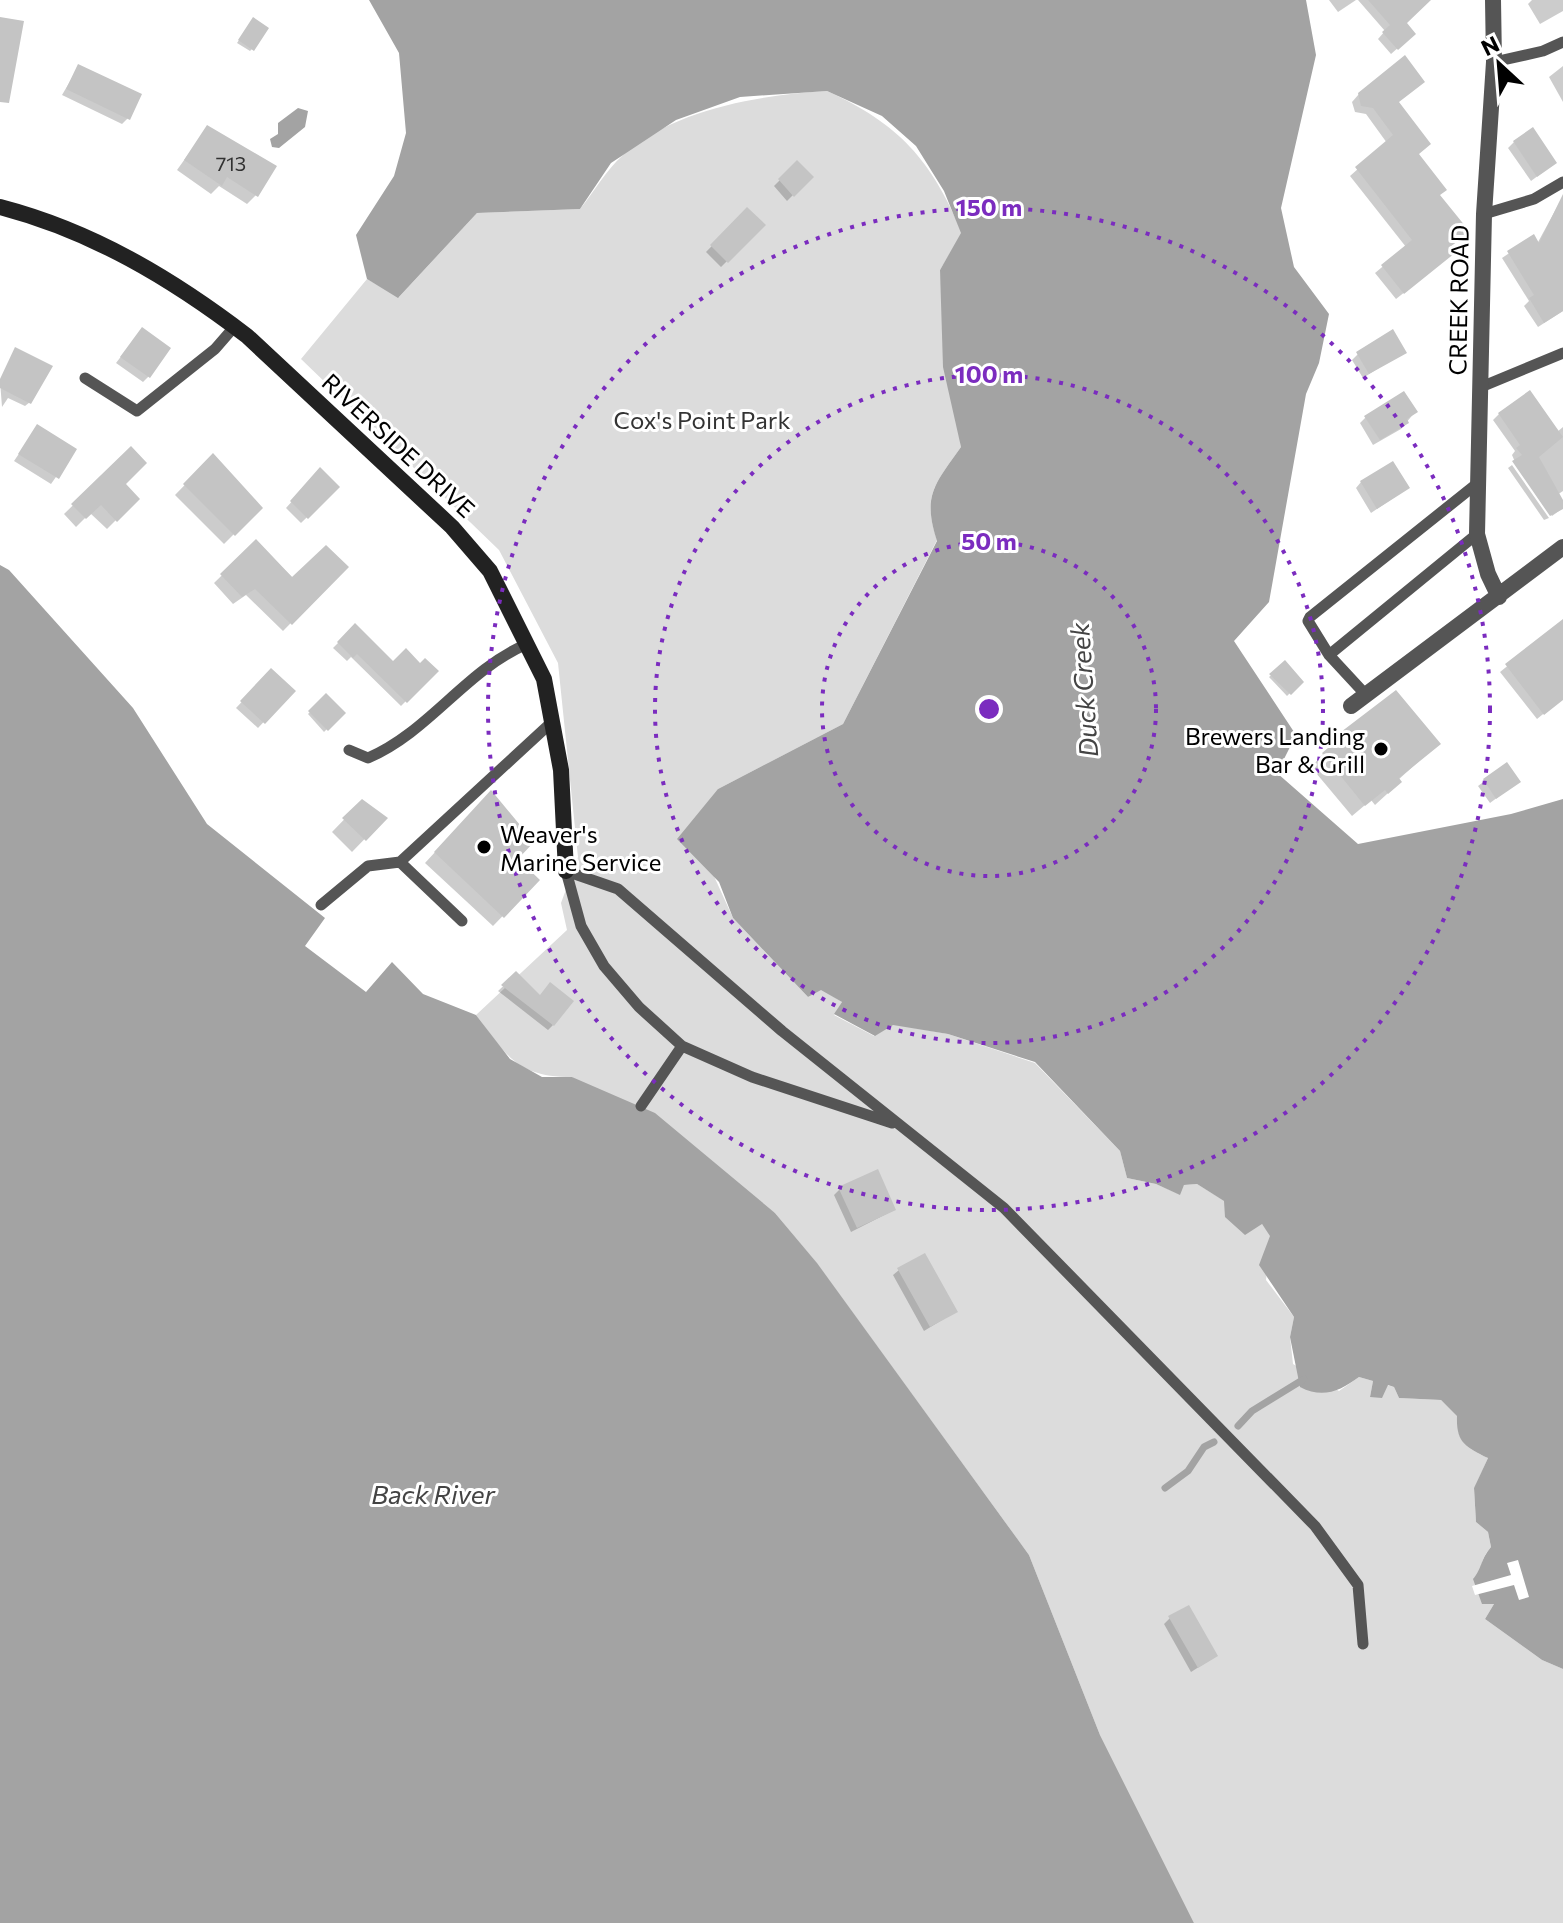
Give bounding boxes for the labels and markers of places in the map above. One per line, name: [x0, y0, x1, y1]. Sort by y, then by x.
centre of rings: [975, 695, 1003, 723]
place label: Brewers Landing Bar & Grill: [1185, 721, 1365, 778]
marker: Brewers Landing Bar & Grill: [1372, 740, 1390, 758]
place label: Weaver's Marine Service: [500, 819, 661, 876]
marker: Weaver's Marine Service: [475, 838, 493, 856]

